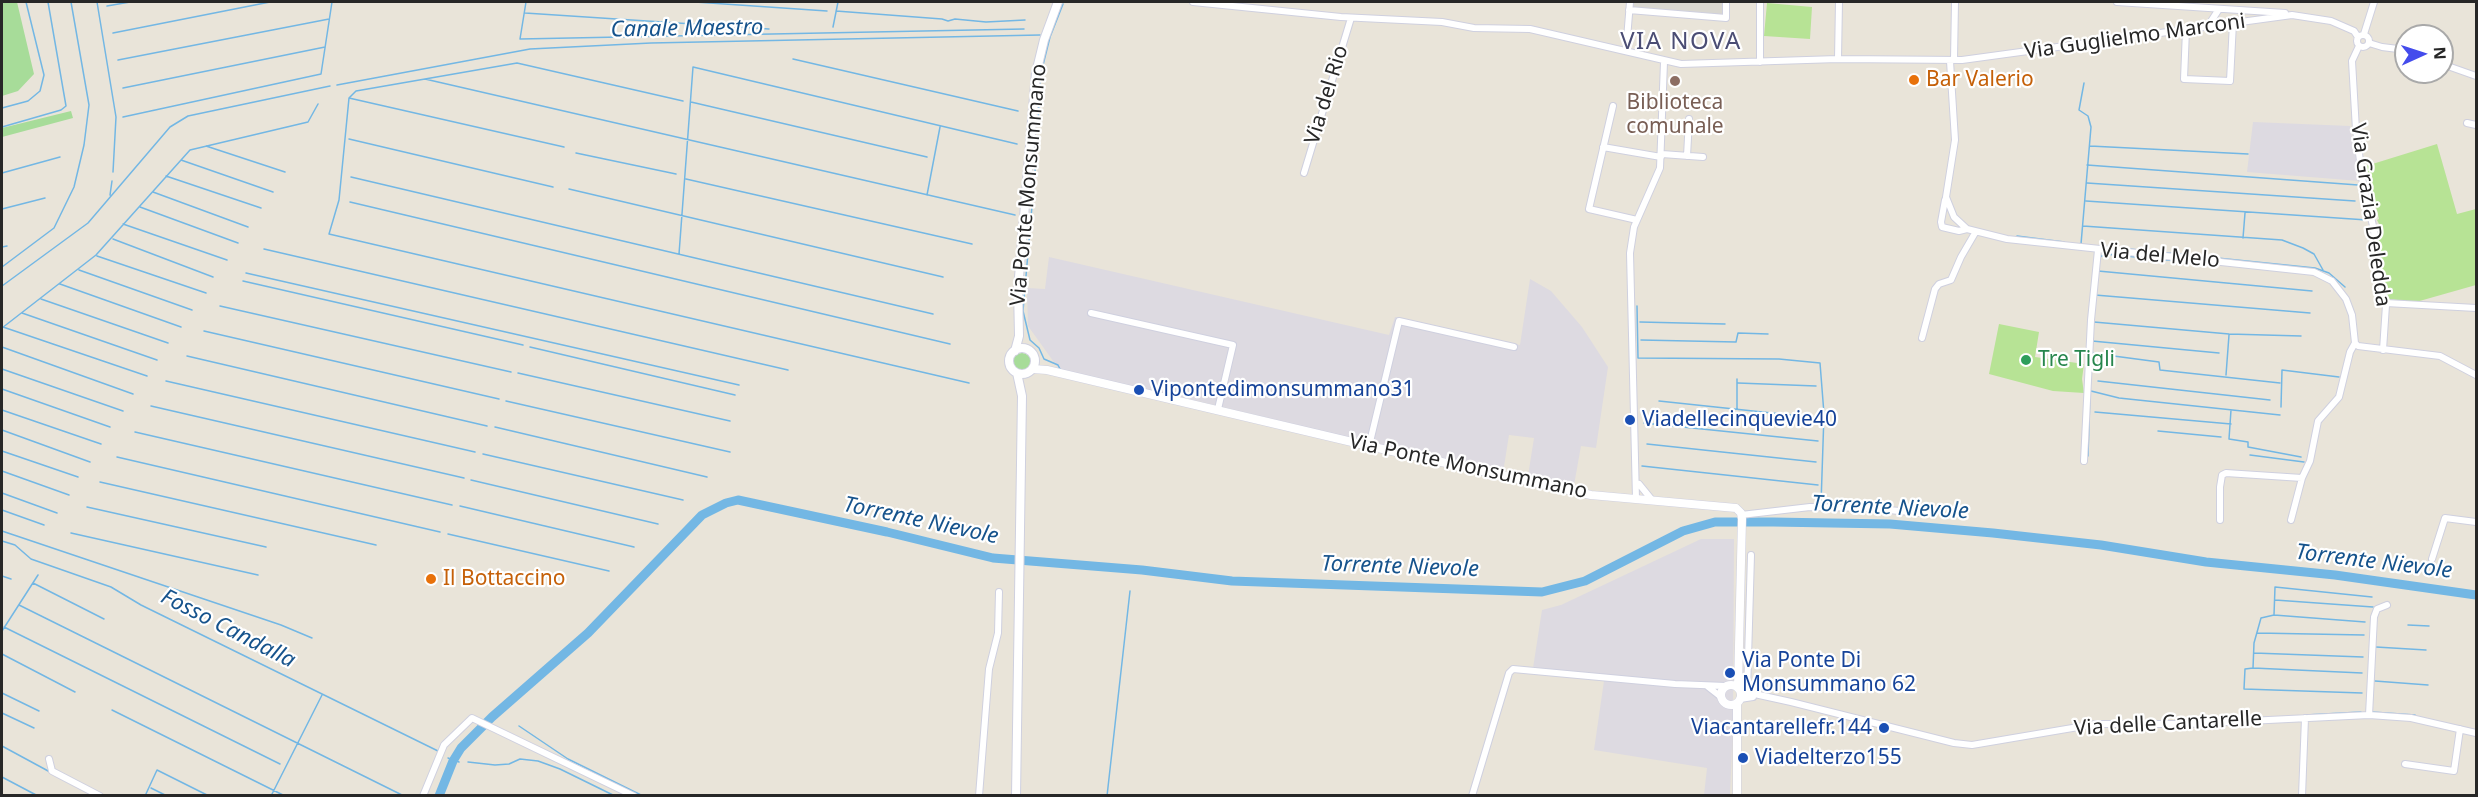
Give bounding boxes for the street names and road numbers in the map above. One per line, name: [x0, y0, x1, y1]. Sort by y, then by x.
street label: Via Guglielmo Marconi: [2023, 9, 2247, 65]
street label: Via del Rio: [1300, 43, 1354, 147]
street label: Via Ponte Monsummano: [1006, 63, 1052, 307]
street label: Via Grazia Deledda: [2345, 122, 2395, 308]
street label: Via del Melo: [2099, 238, 2221, 274]
street label: Via Ponte Monsummano: [1347, 429, 1589, 505]
street label: Via delle Cantarelle: [2073, 706, 2263, 742]

